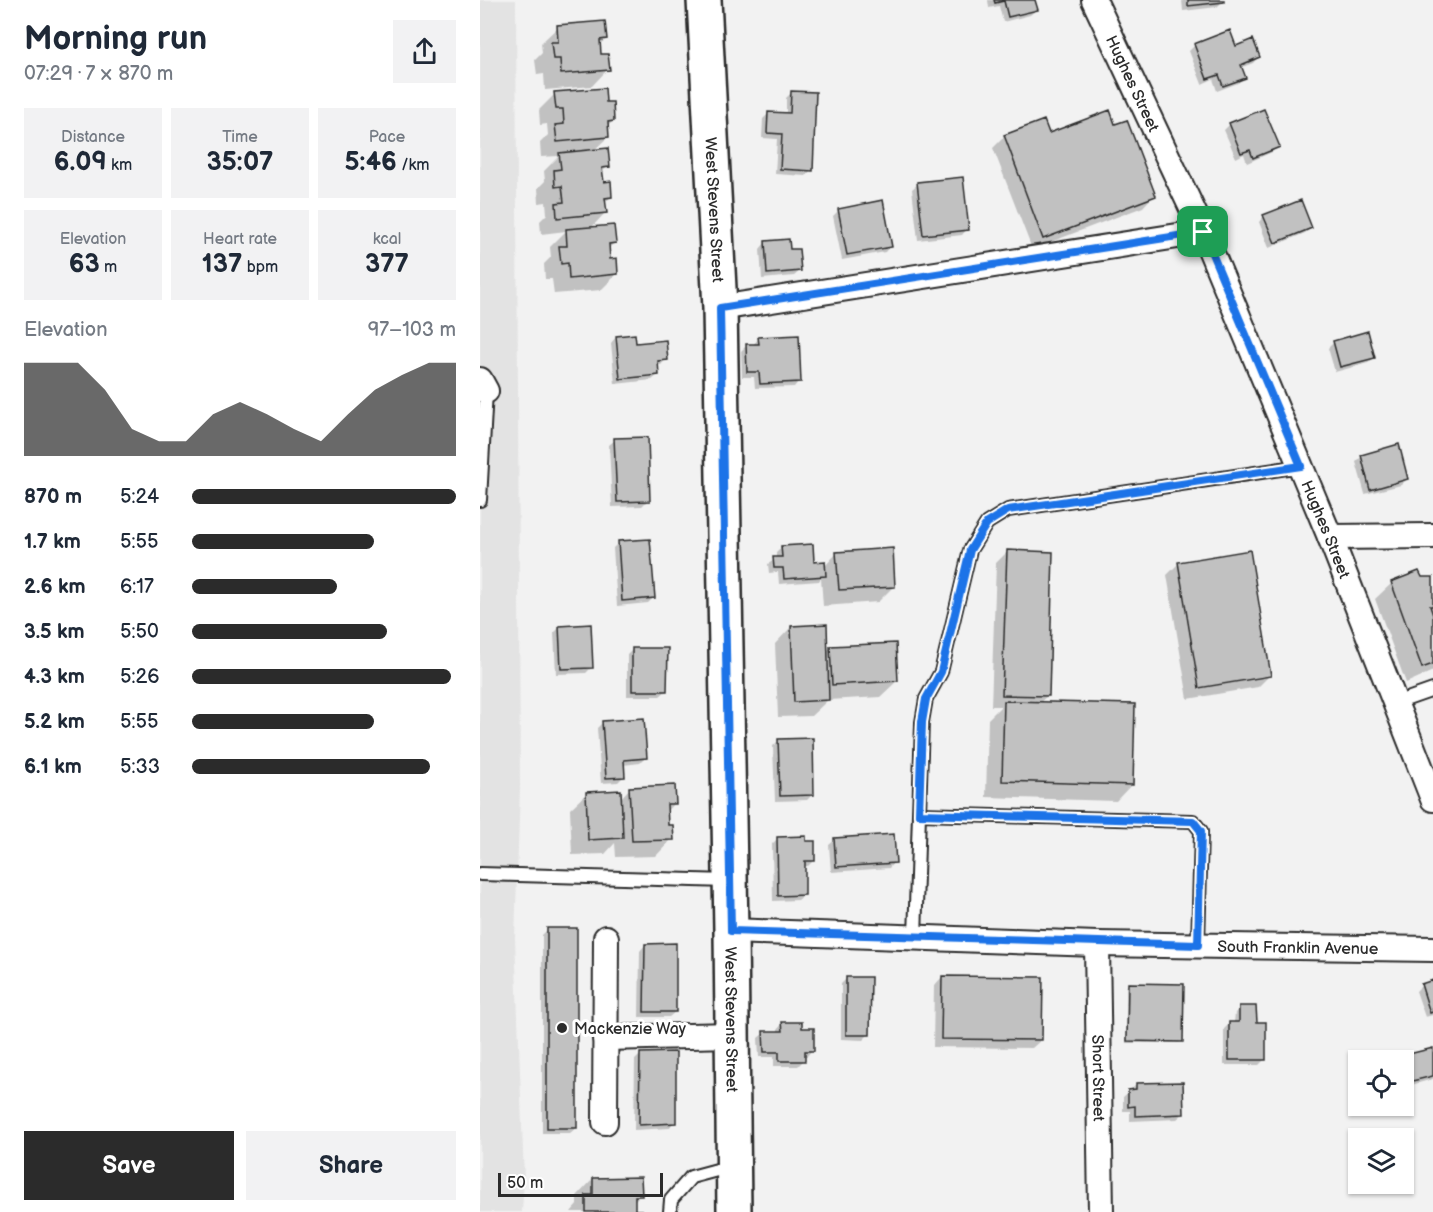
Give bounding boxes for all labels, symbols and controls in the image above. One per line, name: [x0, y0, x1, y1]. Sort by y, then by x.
text: Morning run: [24, 19, 207, 59]
button: share: [393, 20, 456, 83]
street label: Hughes Street: [1101, 33, 1163, 135]
text: 07:29 · 7 × 870 m: [24, 62, 173, 86]
text: Distance: [61, 128, 125, 147]
text: Time: [222, 128, 258, 147]
text: Pace: [369, 128, 405, 147]
street label: West Stevens Street: [700, 137, 727, 283]
text: 6.09: [54, 147, 107, 178]
text: 35:07: [207, 147, 273, 178]
text: 5:46: [345, 147, 397, 178]
text: km: [107, 156, 132, 175]
text: /km: [397, 156, 429, 175]
pin: [1177, 206, 1228, 257]
icon: arrive: [1186, 215, 1219, 248]
text: Elevation: [60, 230, 126, 249]
text: Heart rate: [203, 230, 277, 249]
text: kcal: [373, 230, 401, 249]
text: 63: [69, 249, 100, 280]
text: 137: [202, 249, 242, 280]
text: 377: [365, 249, 409, 280]
text: m: [100, 258, 117, 277]
text: bpm: [242, 258, 278, 277]
text: Elevation: [24, 318, 107, 342]
text: 97–103 m: [368, 318, 456, 342]
street label: Hughes Street: [1296, 478, 1353, 581]
text: 870 m: [24, 485, 82, 509]
text: 5:24: [120, 485, 159, 509]
text: 1.7 km: [24, 530, 81, 554]
text: 5:55: [120, 530, 158, 554]
text: 2.6 km: [24, 575, 85, 599]
text: 6:17: [120, 575, 154, 599]
text: 3.5 km: [24, 620, 85, 644]
text: 5:50: [120, 620, 159, 644]
text: 4.3 km: [24, 665, 85, 689]
text: 5:26: [120, 665, 160, 689]
text: 5.2 km: [24, 710, 85, 734]
text: 5:55: [120, 710, 158, 734]
text: 6.1 km: [24, 755, 82, 779]
text: 5:33: [120, 755, 160, 779]
street label: South Franklin Avenue: [1217, 938, 1379, 959]
street label: West Stevens Street: [720, 947, 741, 1092]
place label: Mackenzie Way: [574, 1020, 687, 1039]
marker: Mackenzie Way: [555, 1021, 569, 1035]
street label: Short Street: [1087, 1035, 1108, 1121]
map controls: [1348, 1050, 1414, 1194]
button: locate: [1348, 1050, 1414, 1116]
button: layers: [1348, 1128, 1414, 1194]
button: Save: [24, 1131, 234, 1200]
button: Share: [246, 1131, 456, 1200]
scale bar: [498, 1170, 663, 1198]
text: 50 m: [507, 1174, 543, 1193]

